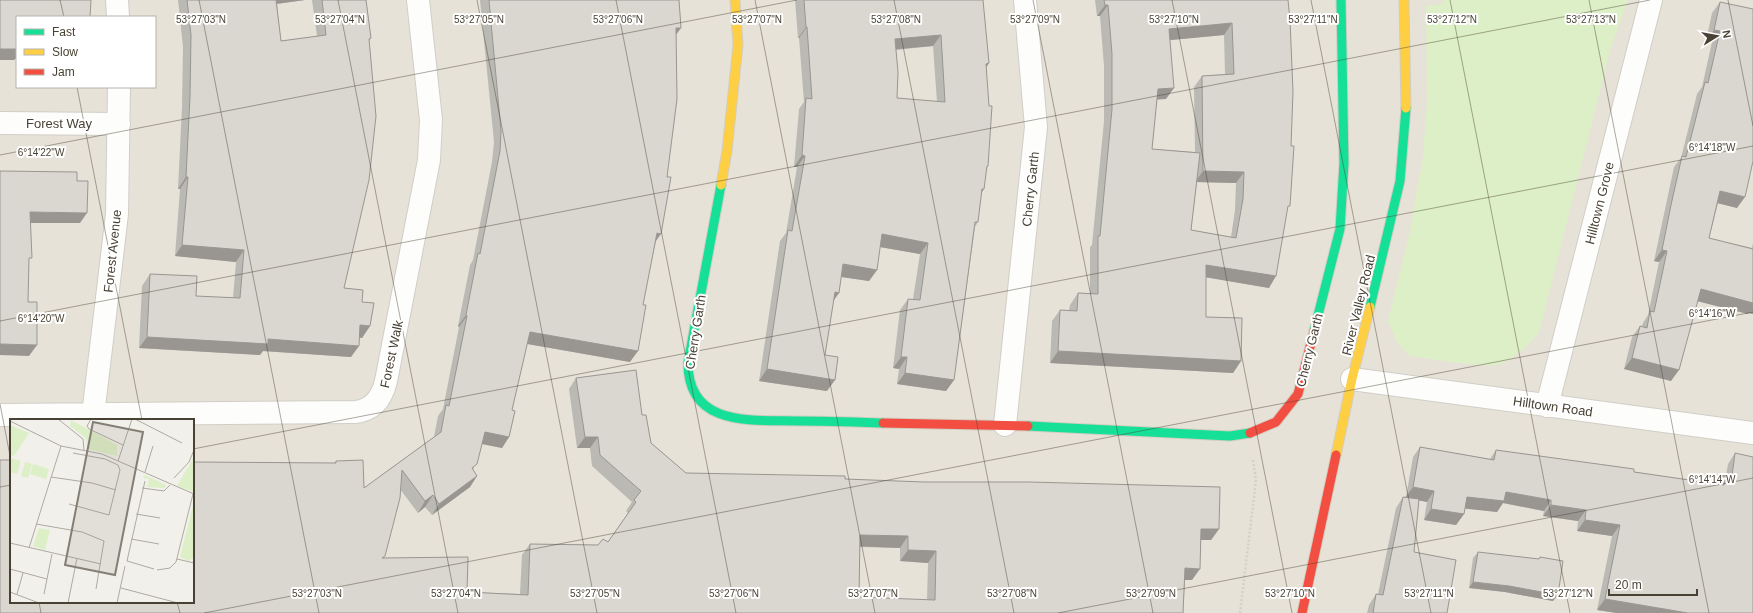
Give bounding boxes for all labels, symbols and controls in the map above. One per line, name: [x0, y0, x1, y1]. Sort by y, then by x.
text: 53°27'03"N: [176, 14, 226, 25]
text: 53°27'04"N: [315, 14, 365, 25]
text: 53°27'05"N: [454, 14, 504, 25]
text: 53°27'06"N: [593, 14, 643, 25]
text: 53°27'07"N: [732, 14, 782, 25]
text: 53°27'08"N: [871, 14, 921, 25]
text: 53°27'09"N: [1010, 14, 1060, 25]
text: 53°27'10"N: [1149, 14, 1199, 25]
text: 53°27'11"N: [1288, 14, 1338, 25]
text: 53°27'12"N: [1427, 14, 1477, 25]
text: 53°27'13"N: [1566, 14, 1616, 25]
legend: [16, 16, 156, 88]
north arrow: [1697, 16, 1737, 56]
text: Fast: [52, 25, 76, 39]
text: N: [1720, 29, 1733, 39]
text: Slow: [52, 45, 78, 59]
text: Jam: [52, 65, 75, 79]
street label: Forest Way: [26, 116, 92, 131]
text: 6°14'18"W: [1689, 142, 1736, 153]
text: 6°14'22"W: [18, 147, 65, 158]
street label: Cherry Garth: [1019, 151, 1042, 227]
street label: Hilltown Grove: [1582, 160, 1617, 246]
street label: Forest Avenue: [101, 209, 124, 293]
street label: River Valley Road: [1339, 253, 1378, 357]
street label: Cherry Garth: [682, 294, 709, 370]
text: 6°14'16"W: [1689, 308, 1736, 319]
street label: Cherry Garth: [1293, 312, 1326, 388]
text: 6°14'20"W: [18, 313, 65, 324]
street label: Forest Walk: [377, 318, 406, 389]
street label: Hilltown Road: [1512, 393, 1594, 420]
inset map: [10, 419, 194, 603]
text: 6°14'14"W: [1689, 474, 1736, 485]
scale bar: [1609, 571, 1697, 597]
text: 20 m: [1615, 578, 1642, 592]
text: 53°27'03"N: [292, 588, 342, 599]
text: 53°27'04"N: [431, 588, 481, 599]
text: 53°27'05"N: [570, 588, 620, 599]
text: 53°27'06"N: [709, 588, 759, 599]
text: 53°27'07"N: [848, 588, 898, 599]
text: 53°27'08"N: [987, 588, 1037, 599]
text: 53°27'09"N: [1126, 588, 1176, 599]
text: 53°27'10"N: [1265, 588, 1315, 599]
text: 53°27'11"N: [1404, 588, 1454, 599]
text: 53°27'12"N: [1543, 588, 1593, 599]

